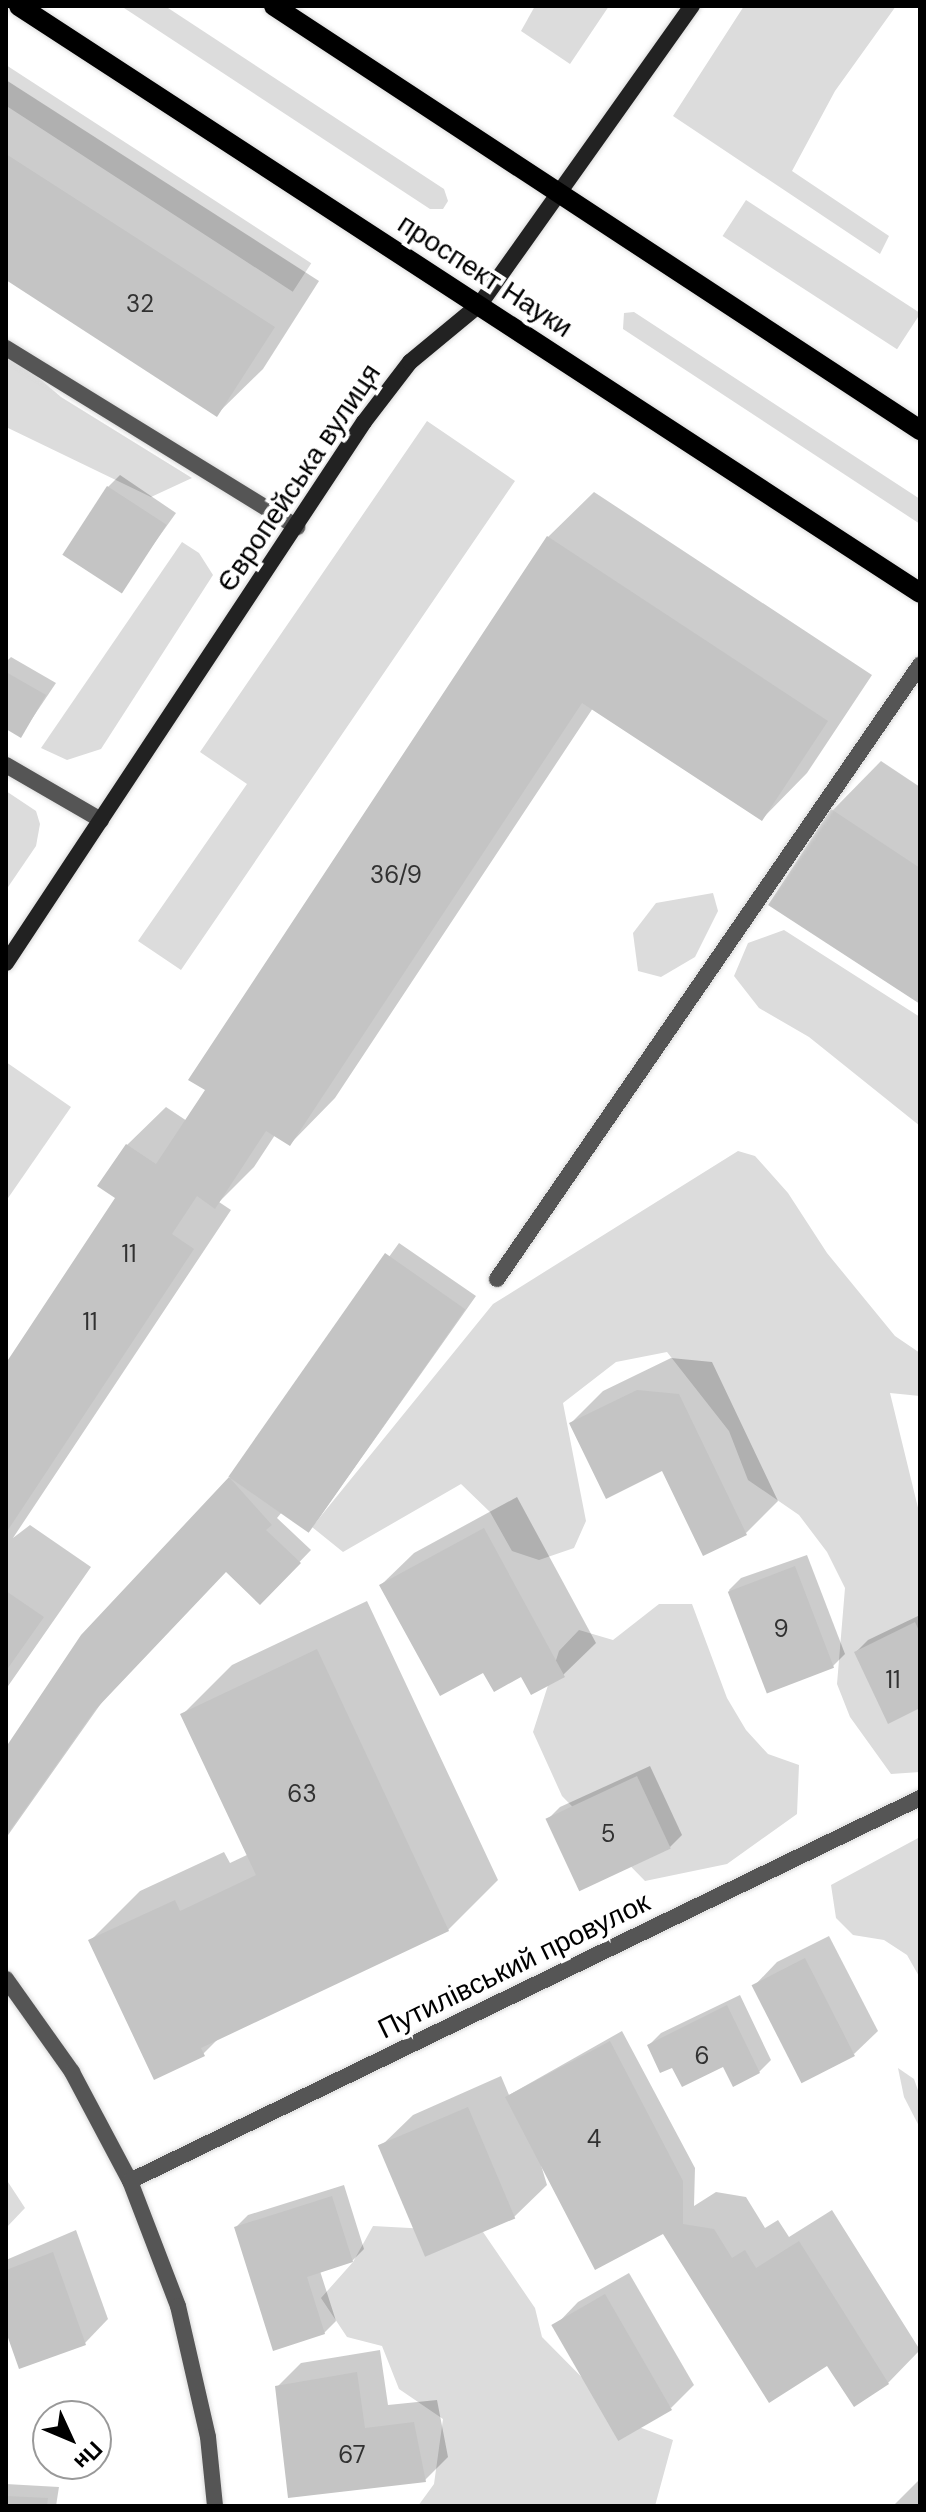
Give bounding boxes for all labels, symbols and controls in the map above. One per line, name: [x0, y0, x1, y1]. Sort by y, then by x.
street label: проспект Науки: [391, 207, 579, 345]
house number: 32: [126, 290, 154, 318]
street label: Європейська вулиця: [210, 358, 388, 598]
house number: 36/9: [370, 861, 422, 889]
house number: 11: [122, 1240, 136, 1268]
house number: 11: [83, 1308, 97, 1336]
house number: 9: [773, 1615, 789, 1643]
house number: 11: [886, 1666, 900, 1694]
house number: 63: [287, 1780, 317, 1808]
house number: 5: [601, 1820, 615, 1848]
street label: Путилівський провулок: [373, 1886, 655, 2046]
house number: 6: [694, 2042, 710, 2070]
house number: 4: [587, 2125, 601, 2153]
north arrow: [32, 2400, 112, 2480]
text: Пн: [68, 2435, 109, 2476]
house number: 67: [338, 2441, 366, 2469]

